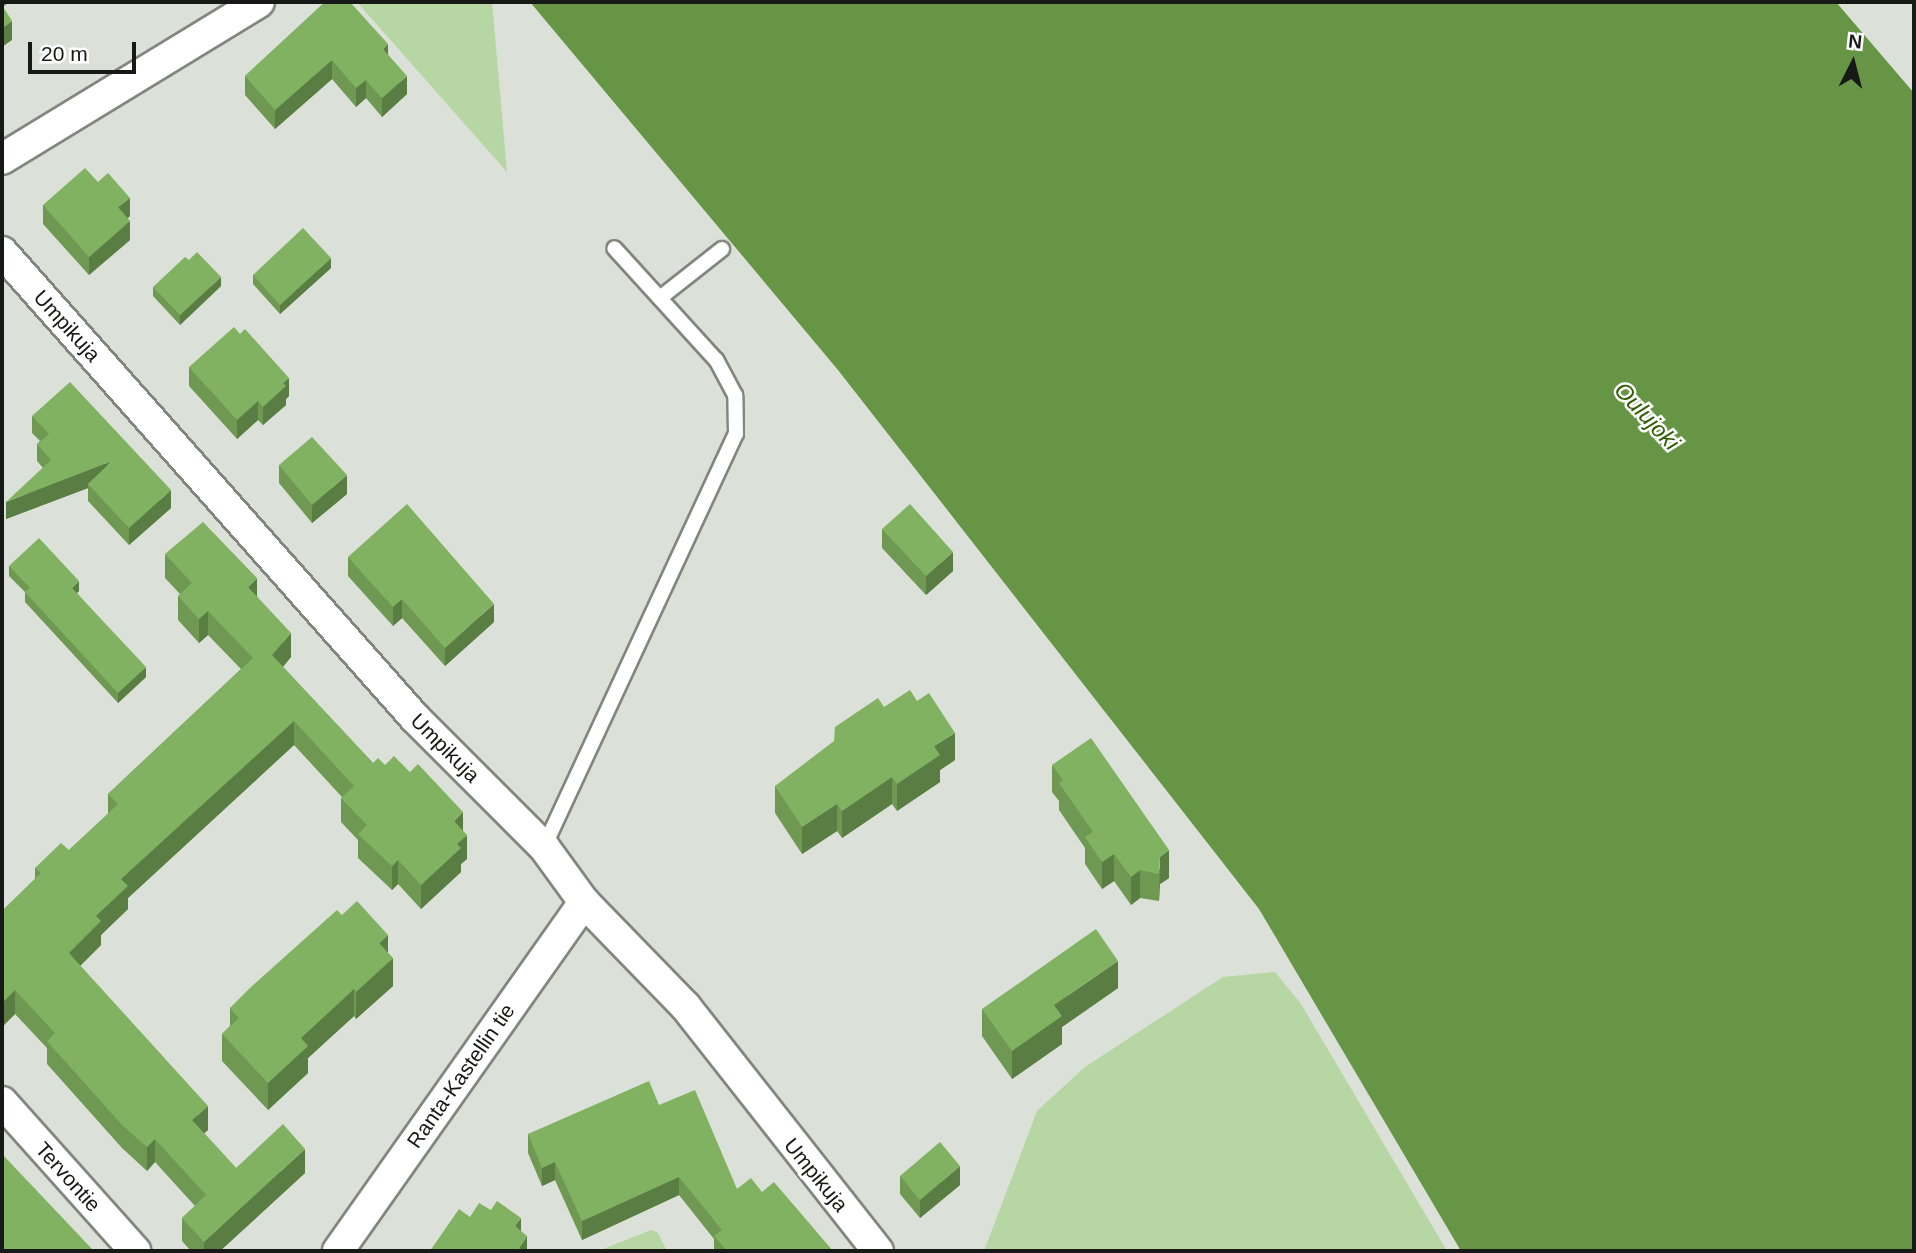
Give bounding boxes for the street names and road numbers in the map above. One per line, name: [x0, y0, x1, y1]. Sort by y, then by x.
street label: Umpikuja: [28, 285, 106, 367]
street label: Umpikuja: [405, 708, 485, 788]
street label: Ranta-Kastellin tie: [402, 999, 520, 1153]
street label: Umpikuja: [779, 1133, 853, 1217]
street label: Tervontie: [30, 1137, 106, 1217]

